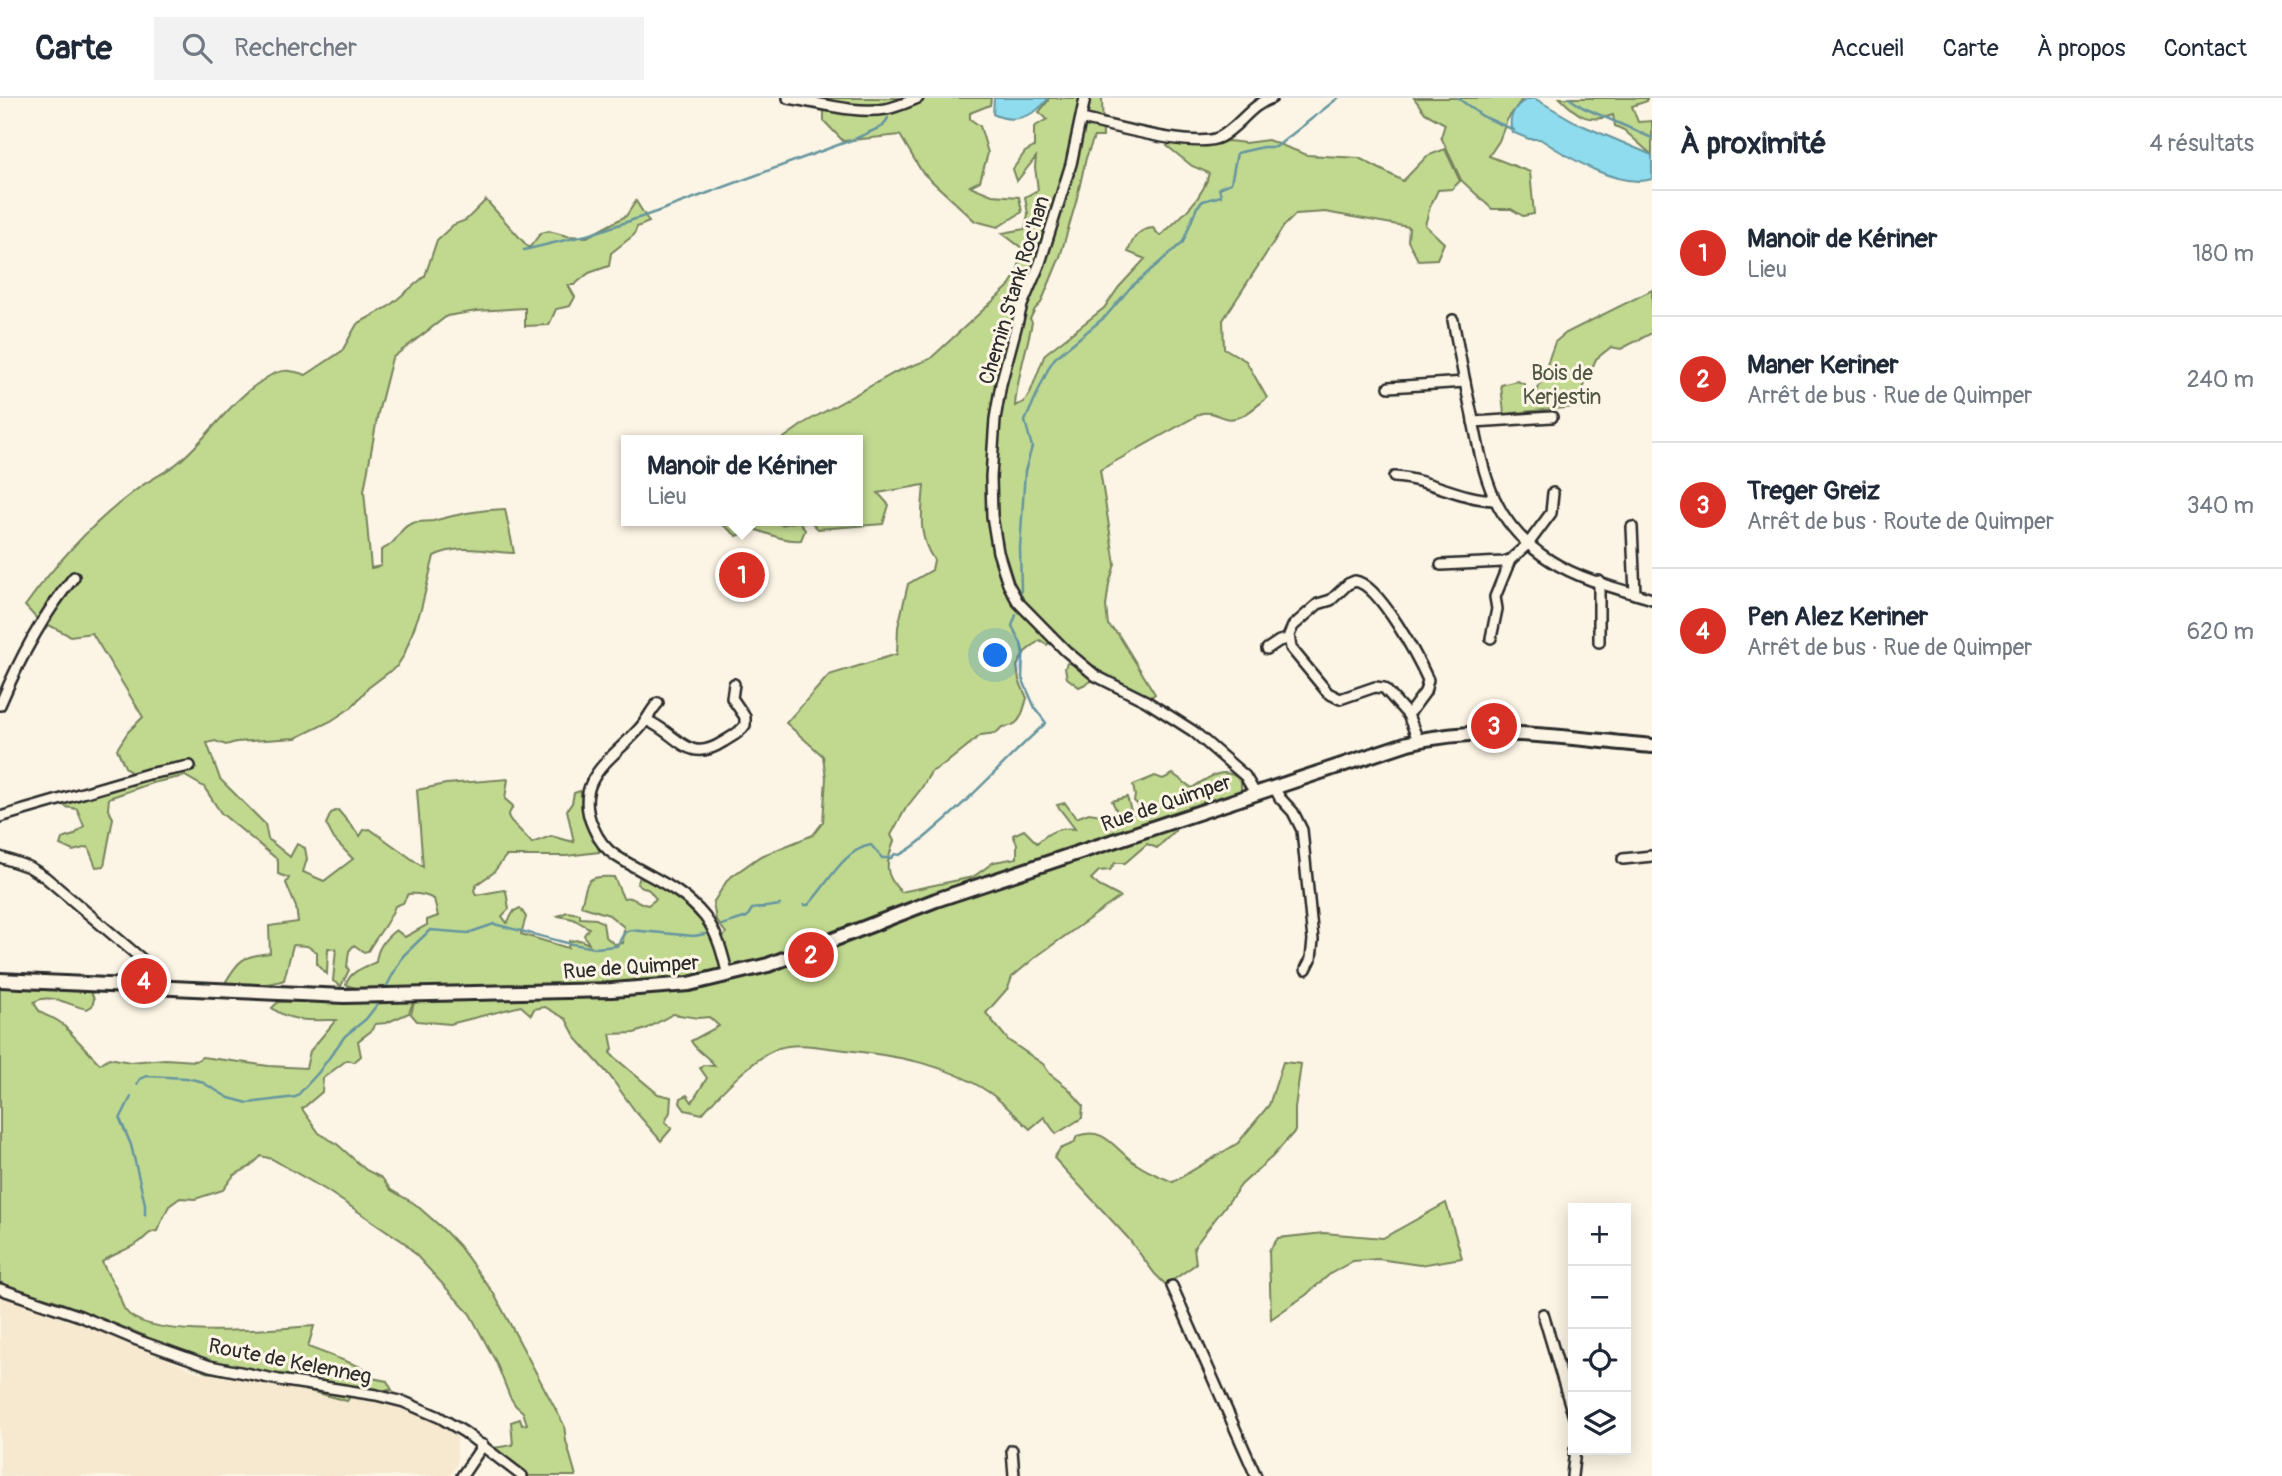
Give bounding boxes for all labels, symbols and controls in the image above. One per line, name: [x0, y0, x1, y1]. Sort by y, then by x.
search box: [154, 17, 644, 80]
text: Carte: [35, 28, 112, 69]
icon: search: [178, 29, 216, 67]
text: Rechercher: [234, 32, 357, 64]
text: Accueil: [1831, 34, 1905, 63]
text: Carte: [1943, 34, 1999, 63]
text: À propos: [2037, 34, 2126, 63]
text: Contact: [2164, 34, 2247, 63]
text: À proximité: [1680, 125, 1826, 162]
text: 4 résultats: [2150, 129, 2254, 158]
street label: Chemin Stank Roc'han: [973, 193, 1056, 388]
text: Manoir de Kériner: [1747, 223, 1937, 255]
text: 1: [1699, 239, 1708, 268]
text: 180 m: [2192, 239, 2254, 268]
text: Lieu: [1747, 255, 1787, 284]
text: Maner Keriner: [1747, 349, 1898, 381]
park label: Bois de Kerjestin: [1523, 360, 1601, 411]
text: 2: [1697, 365, 1709, 394]
text: 240 m: [2187, 365, 2254, 394]
text: Arrêt de bus · Rue de Quimper: [1747, 381, 2032, 410]
popup: [621, 435, 863, 526]
text: Manoir de Kériner: [647, 450, 837, 482]
text: Treger Greiz: [1747, 475, 1880, 507]
text: Lieu: [647, 482, 687, 511]
text: 3: [1697, 491, 1709, 520]
text: 340 m: [2187, 491, 2254, 520]
text: Arrêt de bus · Route de Quimper: [1747, 507, 2054, 536]
pin: 1: [719, 549, 765, 601]
text: Pen Alez Keriner: [1747, 601, 1928, 633]
text: 4: [1696, 617, 1710, 646]
text: 620 m: [2187, 617, 2254, 646]
text: Arrêt de bus · Rue de Quimper: [1747, 633, 2032, 662]
your location: [978, 638, 1012, 672]
pin: 3: [1471, 700, 1517, 752]
street label: Rue de Quimper: [1097, 768, 1235, 838]
pin: 2: [788, 929, 834, 981]
street label: Rue de Quimper: [562, 949, 700, 986]
pin: 4: [121, 955, 167, 1007]
map controls: [1568, 1203, 1631, 1455]
button: +: [1568, 1203, 1631, 1266]
button: −: [1568, 1266, 1631, 1329]
button: locate: [1568, 1329, 1631, 1392]
street label: Route de Kelenneg: [206, 1332, 374, 1391]
button: layers: [1568, 1392, 1631, 1455]

